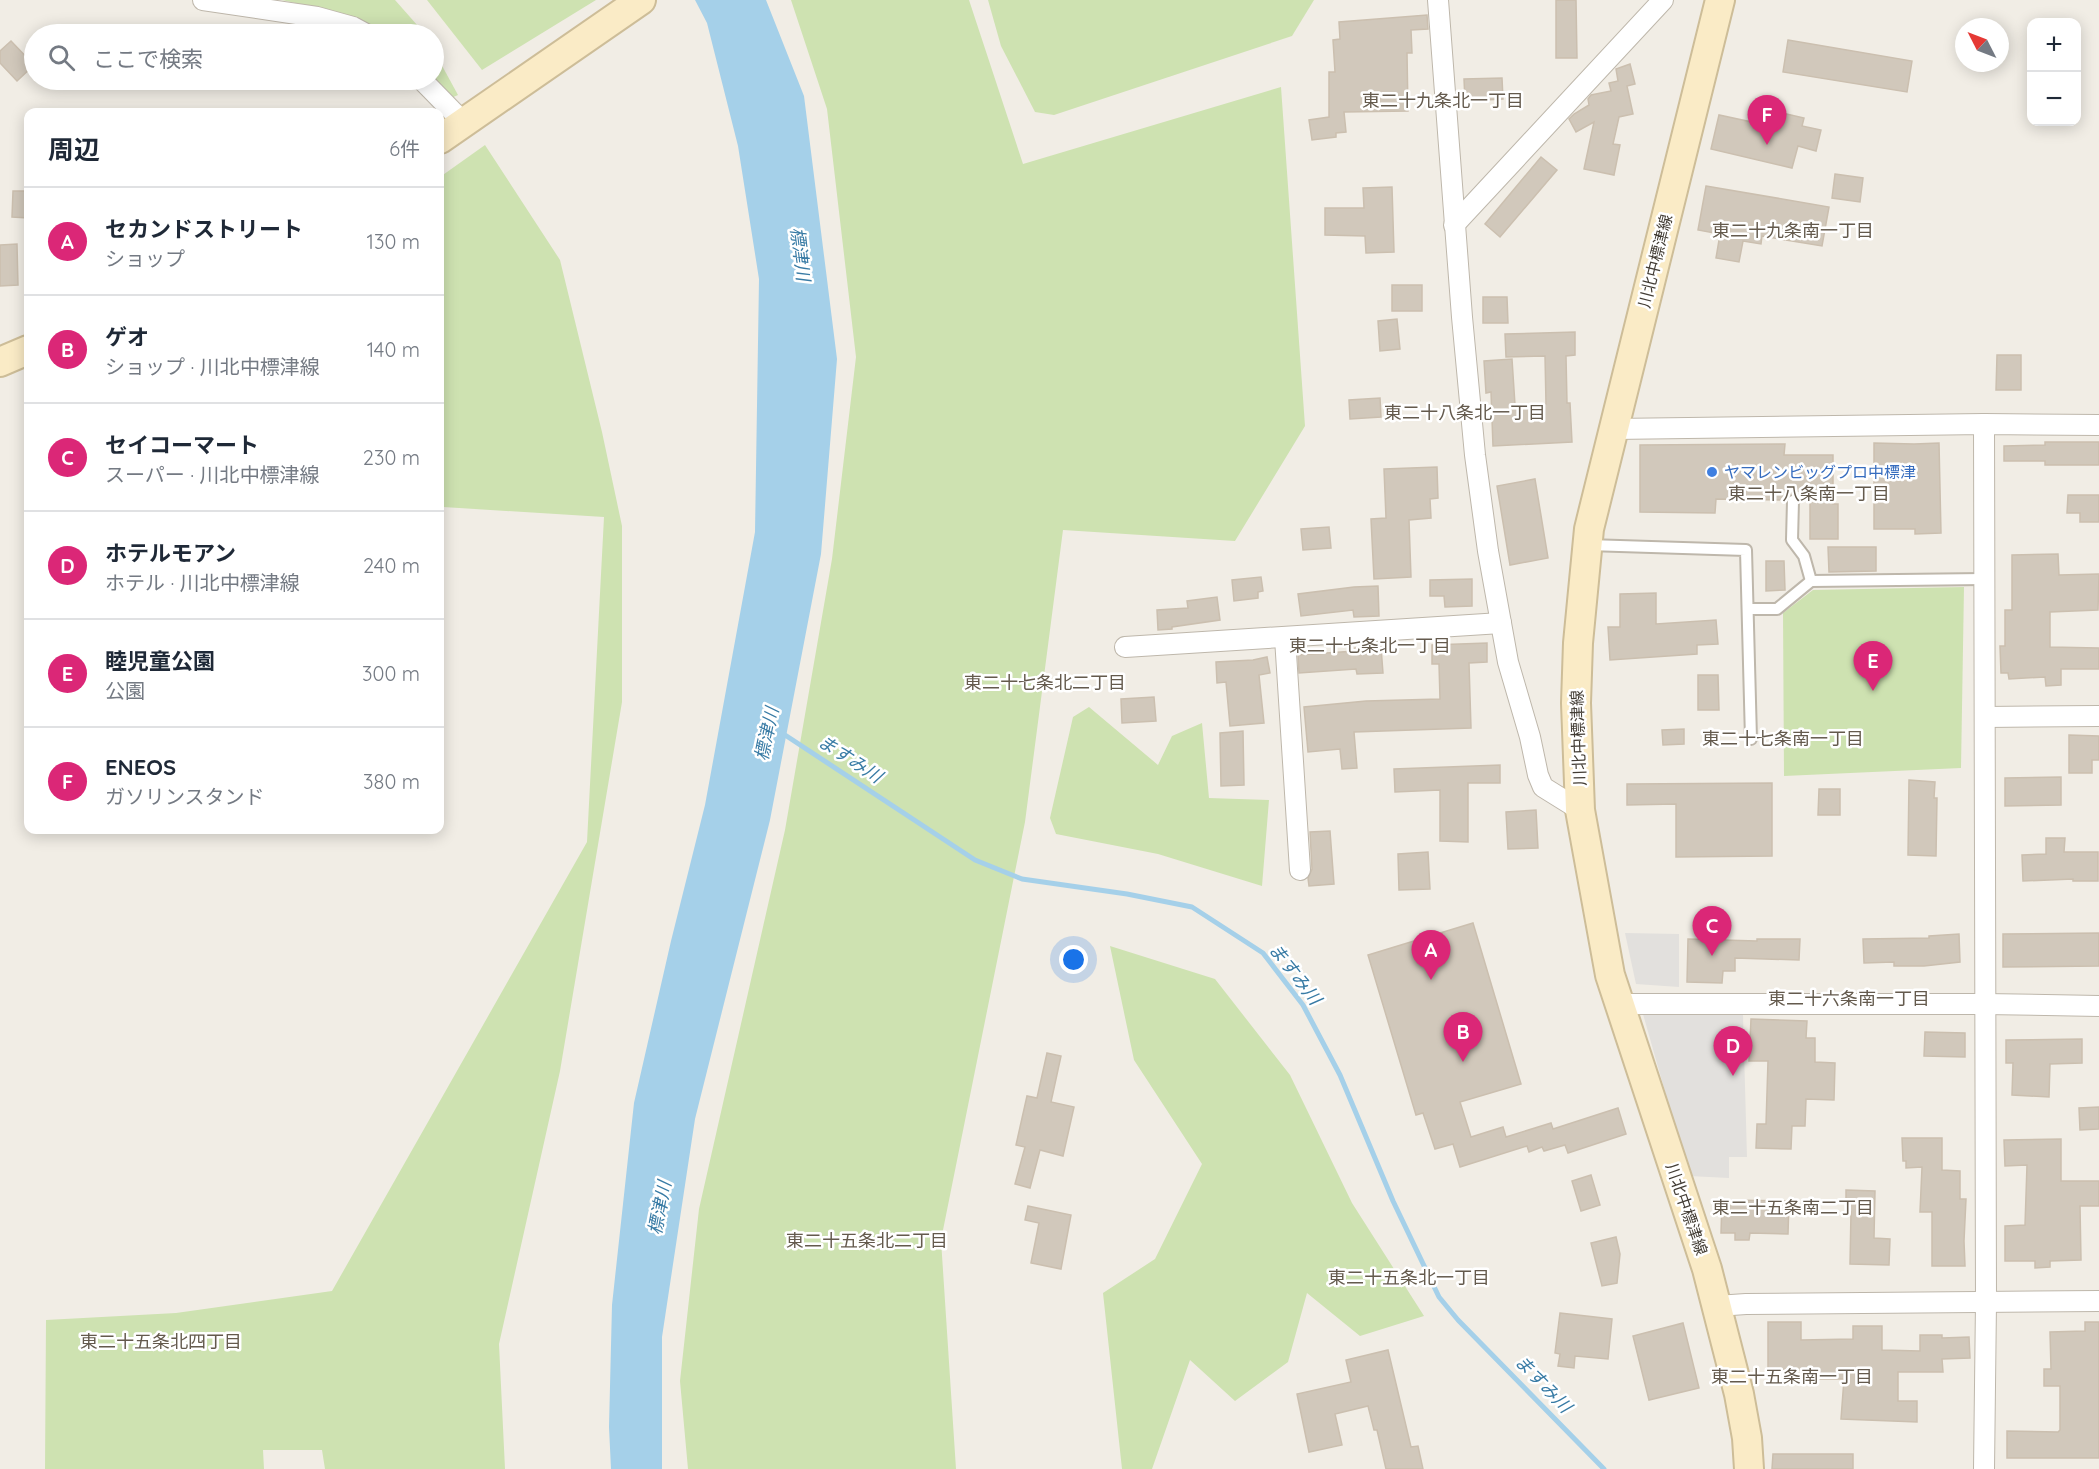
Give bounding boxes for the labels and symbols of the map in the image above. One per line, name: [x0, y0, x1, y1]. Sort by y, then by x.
north arrow: [1955, 18, 2009, 72]
district label: 東二十九条北一丁目: [1362, 89, 1524, 112]
pin: F: [1748, 96, 1786, 145]
street label: 川北中標津線: [1634, 212, 1676, 310]
district label: 東二十九条南一丁目: [1712, 219, 1874, 242]
water label: 標津川: [786, 226, 815, 284]
district label: 東二十八条北一丁目: [1384, 401, 1546, 424]
place label: ヤマレンビッグプロ中標津: [1724, 462, 1916, 482]
marker: ヤマレンビッグプロ中標津: [1705, 465, 1719, 479]
district label: 東二十八条南一丁目: [1728, 482, 1890, 505]
district label: 東二十七条北一丁目: [1289, 634, 1451, 657]
pin: E: [1854, 642, 1892, 691]
district label: 東二十七条北二丁目: [964, 671, 1126, 694]
street label: 川北中標津線: [1566, 690, 1590, 786]
water label: 標津川: [750, 703, 784, 763]
district label: 東二十七条南一丁目: [1702, 727, 1864, 750]
water label: ますみ川: [814, 729, 888, 789]
pin: C: [1692, 906, 1732, 956]
pin: A: [1412, 930, 1450, 980]
water label: ますみ川: [1264, 938, 1328, 1011]
your location: [1059, 945, 1088, 974]
district label: 東二十六条南一丁目: [1768, 987, 1930, 1010]
pin: B: [1444, 1012, 1482, 1062]
pin: D: [1714, 1026, 1752, 1076]
street label: 川北中標津線: [1662, 1160, 1712, 1258]
water label: 標津川: [643, 1177, 676, 1237]
district label: 東二十五条南二丁目: [1712, 1196, 1874, 1219]
district label: 東二十五条北二丁目: [786, 1229, 948, 1252]
district label: 東二十五条北一丁目: [1328, 1266, 1490, 1289]
district label: 東二十五条北四丁目: [80, 1330, 242, 1353]
water label: ますみ川: [1510, 1350, 1578, 1419]
district label: 東二十五条南一丁目: [1711, 1365, 1873, 1388]

